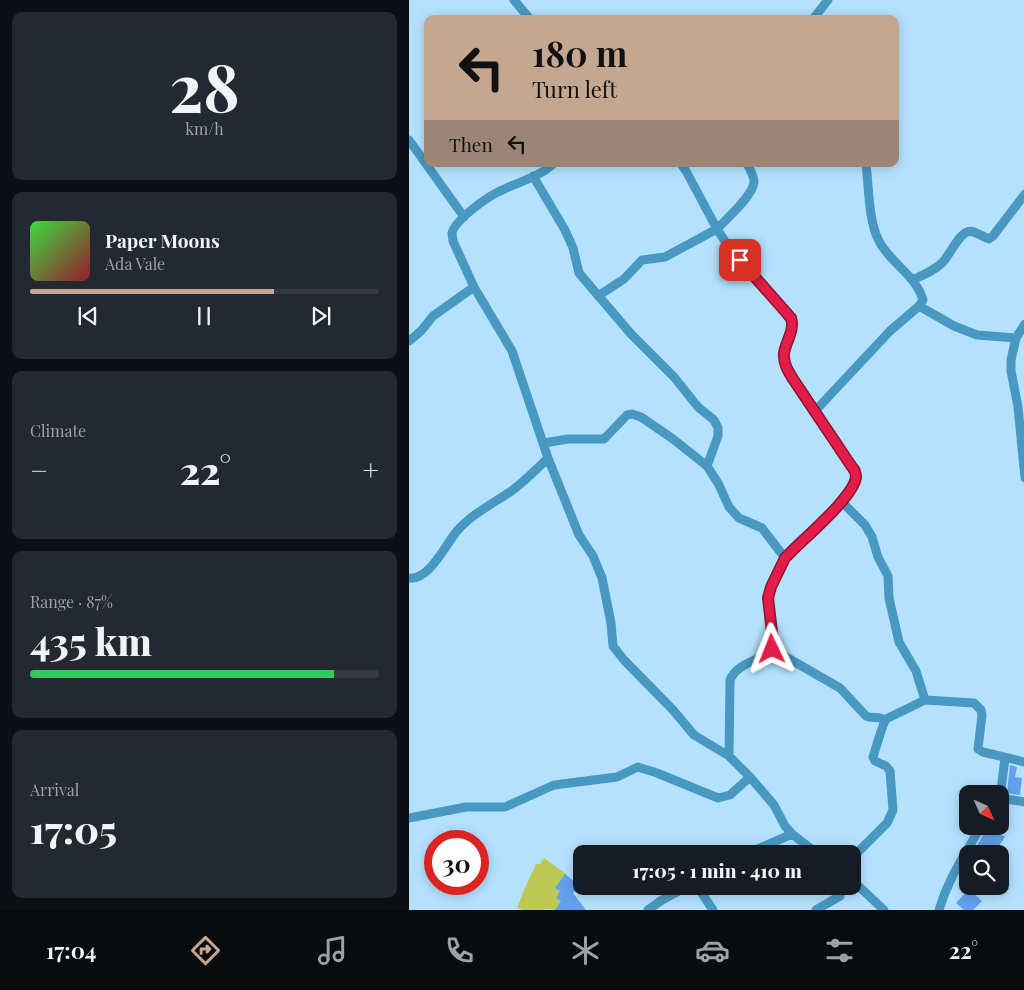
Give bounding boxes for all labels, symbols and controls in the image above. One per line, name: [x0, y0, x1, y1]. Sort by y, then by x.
text: 180 m: [532, 29, 627, 76]
icon: left: [449, 35, 514, 100]
text: 28: [169, 42, 240, 128]
text: Turn left: [532, 74, 617, 104]
text: km/h: [185, 118, 224, 139]
icon: left: [503, 130, 531, 158]
text: Then: [449, 131, 493, 157]
text: Paper Moons: [105, 227, 220, 253]
pin: [719, 239, 761, 281]
icon: arrive: [726, 246, 754, 274]
text: Ada Vale: [105, 253, 165, 274]
icon: previous: [74, 302, 102, 330]
icon: pause: [190, 302, 218, 330]
icon: next: [307, 302, 335, 330]
text: Climate: [30, 420, 86, 441]
text: 22°: [180, 444, 231, 495]
text: −: [30, 451, 48, 488]
text: +: [363, 451, 379, 488]
text: Range · 87%: [30, 591, 113, 612]
text: 435 km: [30, 615, 152, 666]
position arrow: [745, 622, 797, 674]
text: Arrival: [30, 779, 79, 800]
north arrow: [959, 785, 1009, 835]
map controls: [959, 785, 1009, 895]
text: 17:05: [30, 803, 117, 854]
speed limit sign: 30: [424, 830, 489, 895]
button: search: [959, 845, 1009, 895]
text: 17:05 · 1 min · 410 m: [632, 857, 802, 883]
icon: directions: [188, 933, 223, 968]
icon: music: [315, 933, 350, 968]
icon: phone: [442, 933, 477, 968]
icon: climate: [568, 933, 603, 968]
icon: car: [695, 933, 730, 968]
icon: filters: [822, 933, 857, 968]
text: 17:04: [46, 935, 96, 965]
text: 22°: [949, 935, 978, 965]

